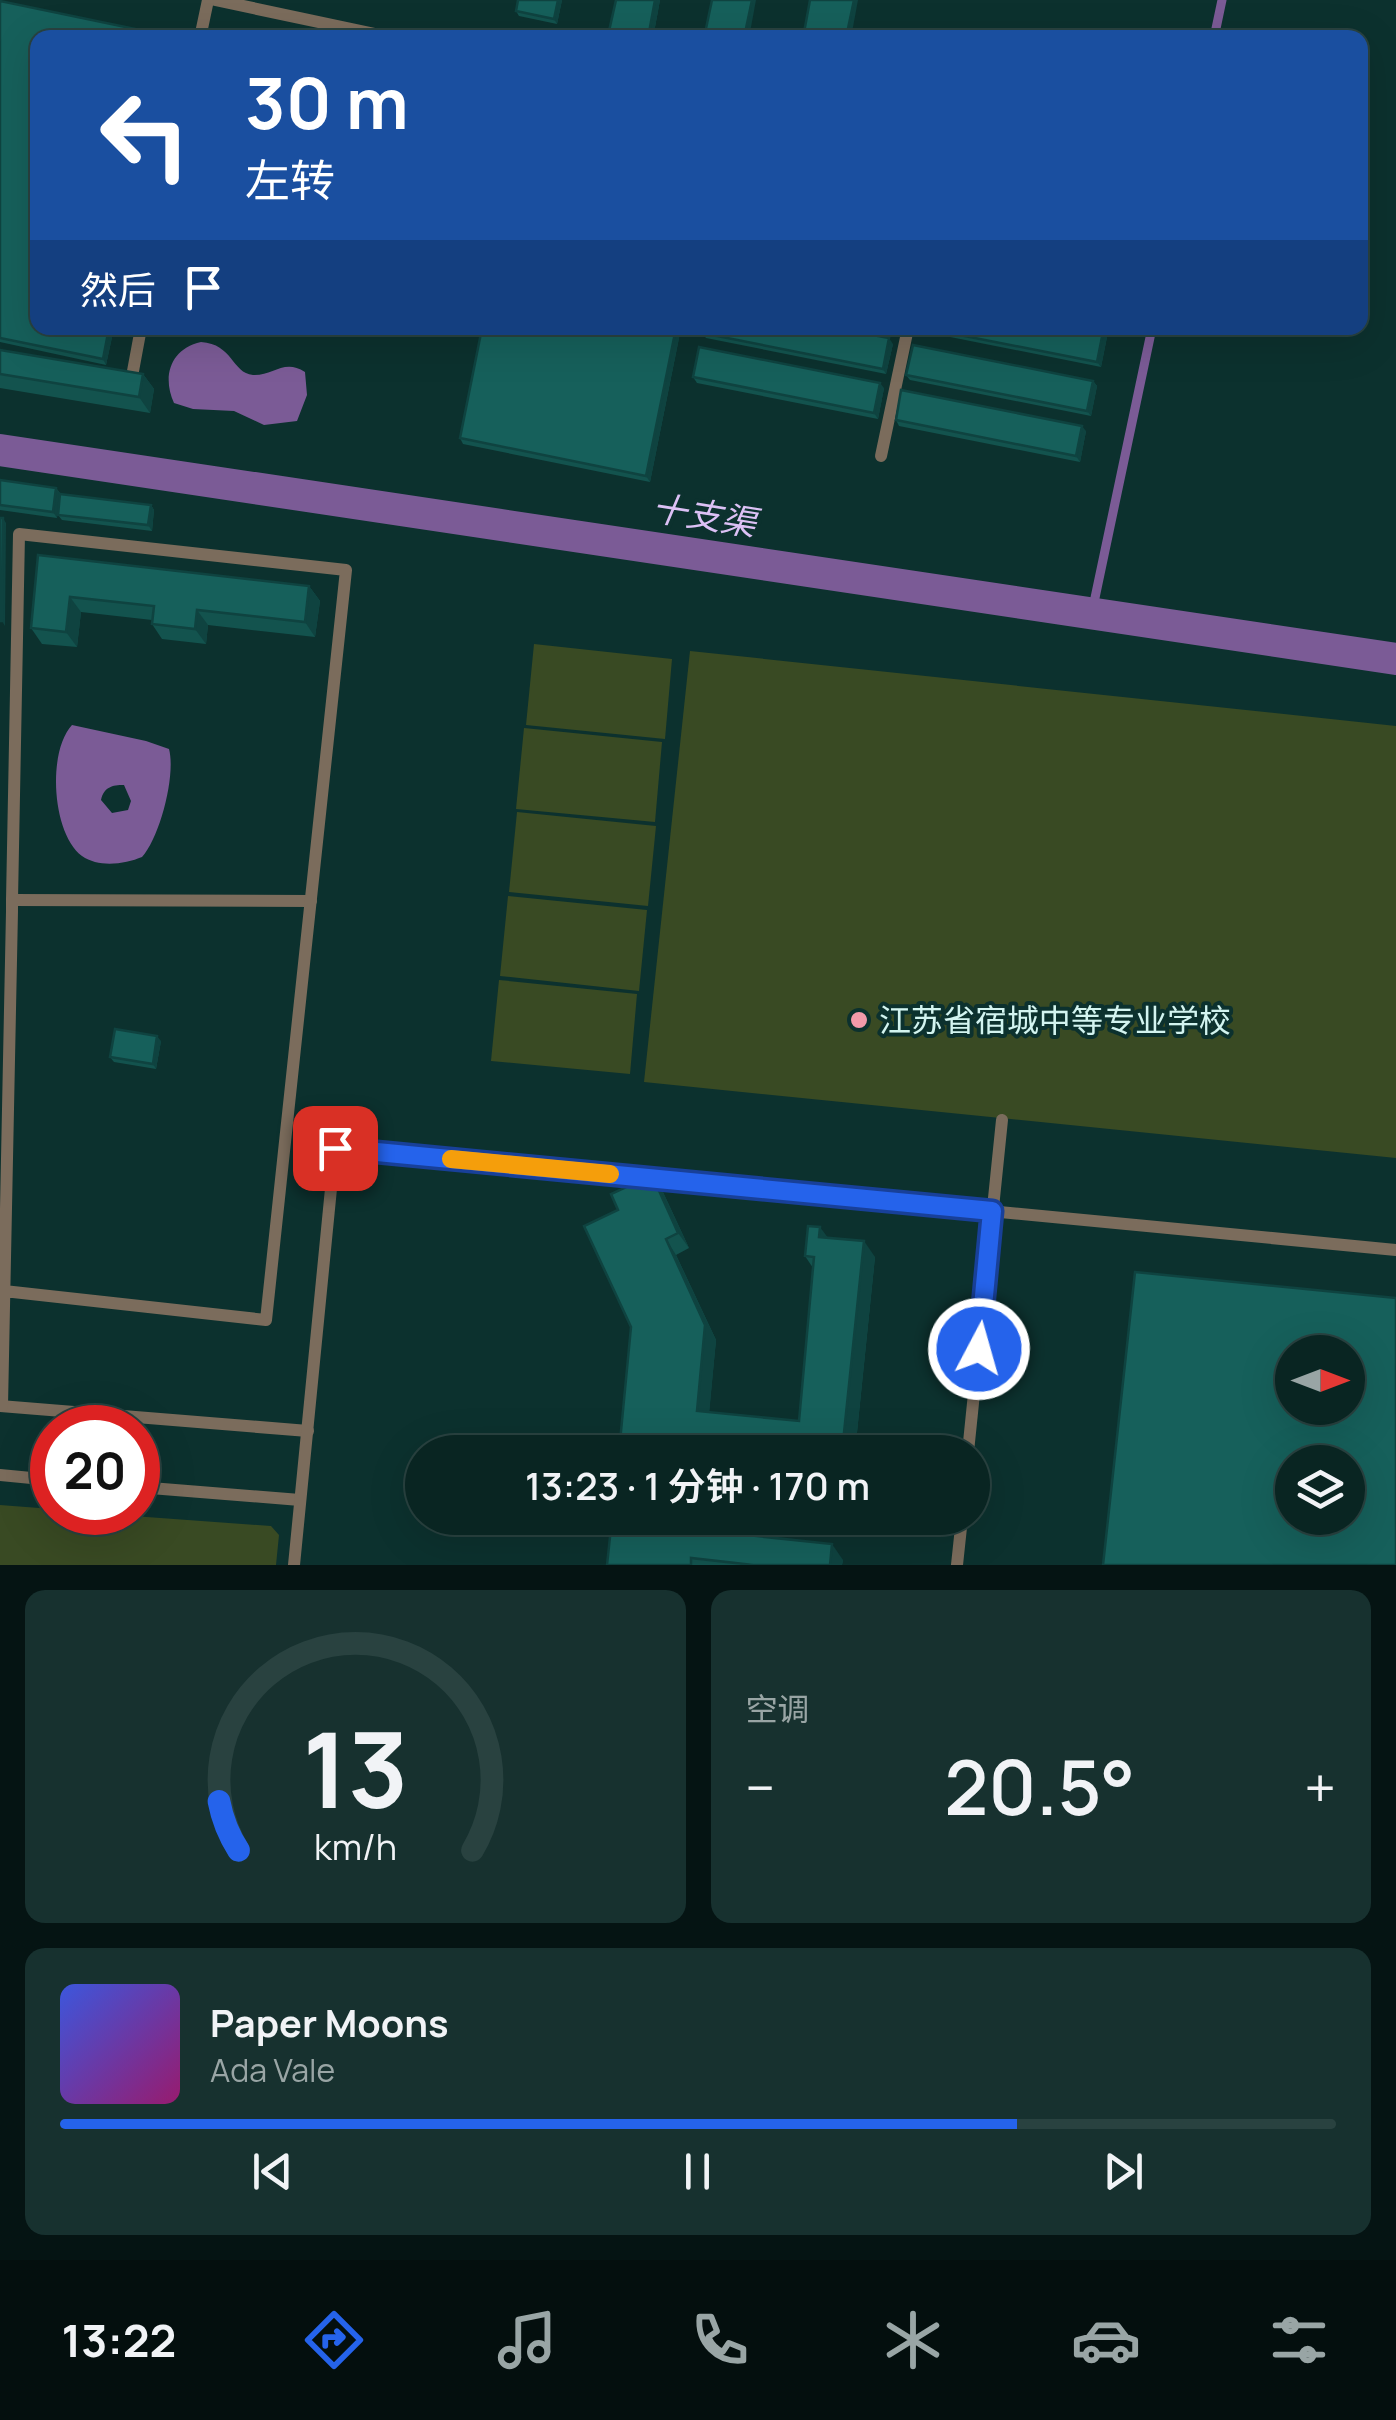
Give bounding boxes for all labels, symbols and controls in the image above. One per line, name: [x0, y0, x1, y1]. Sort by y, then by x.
text: 30 m: [245, 54, 409, 150]
icon: left: [80, 70, 210, 200]
text: 左转: [245, 149, 335, 211]
icon: arrive: [176, 260, 231, 315]
text: 然后: [80, 263, 156, 315]
water label: 十支渠: [648, 483, 765, 548]
place label: 江苏省宿城中等专业学校: [879, 998, 1231, 1042]
marker: 江苏省宿城中等专业学校: [848, 1009, 870, 1031]
pin: [293, 1106, 378, 1191]
icon: arrive: [308, 1121, 363, 1176]
position arrow: [927, 1297, 1031, 1401]
north arrow: [1275, 1335, 1365, 1425]
map controls: [1275, 1335, 1365, 1535]
speed limit sign: 20: [30, 1405, 160, 1535]
button: layers: [1275, 1445, 1365, 1535]
text: 13:23 · 1 分钟 · 170 m: [525, 1459, 870, 1511]
text: 空调: [746, 1687, 810, 1731]
text: 13: [302, 1697, 408, 1839]
text: 20.5°: [944, 1735, 1135, 1838]
text: −: [746, 1749, 775, 1825]
text: +: [1304, 1749, 1336, 1825]
text: km/h: [314, 1822, 397, 1871]
text: Paper Moons: [210, 1996, 449, 2048]
text: Ada Vale: [210, 2048, 335, 2092]
icon: previous: [245, 2144, 300, 2199]
icon: pause: [670, 2144, 725, 2199]
icon: next: [1096, 2144, 1151, 2199]
icon: directions: [299, 2305, 369, 2375]
icon: music: [492, 2305, 562, 2375]
icon: phone: [685, 2305, 755, 2375]
icon: climate: [878, 2305, 948, 2375]
icon: car: [1071, 2305, 1141, 2375]
icon: filters: [1264, 2305, 1334, 2375]
text: 13:22: [62, 2309, 176, 2371]

